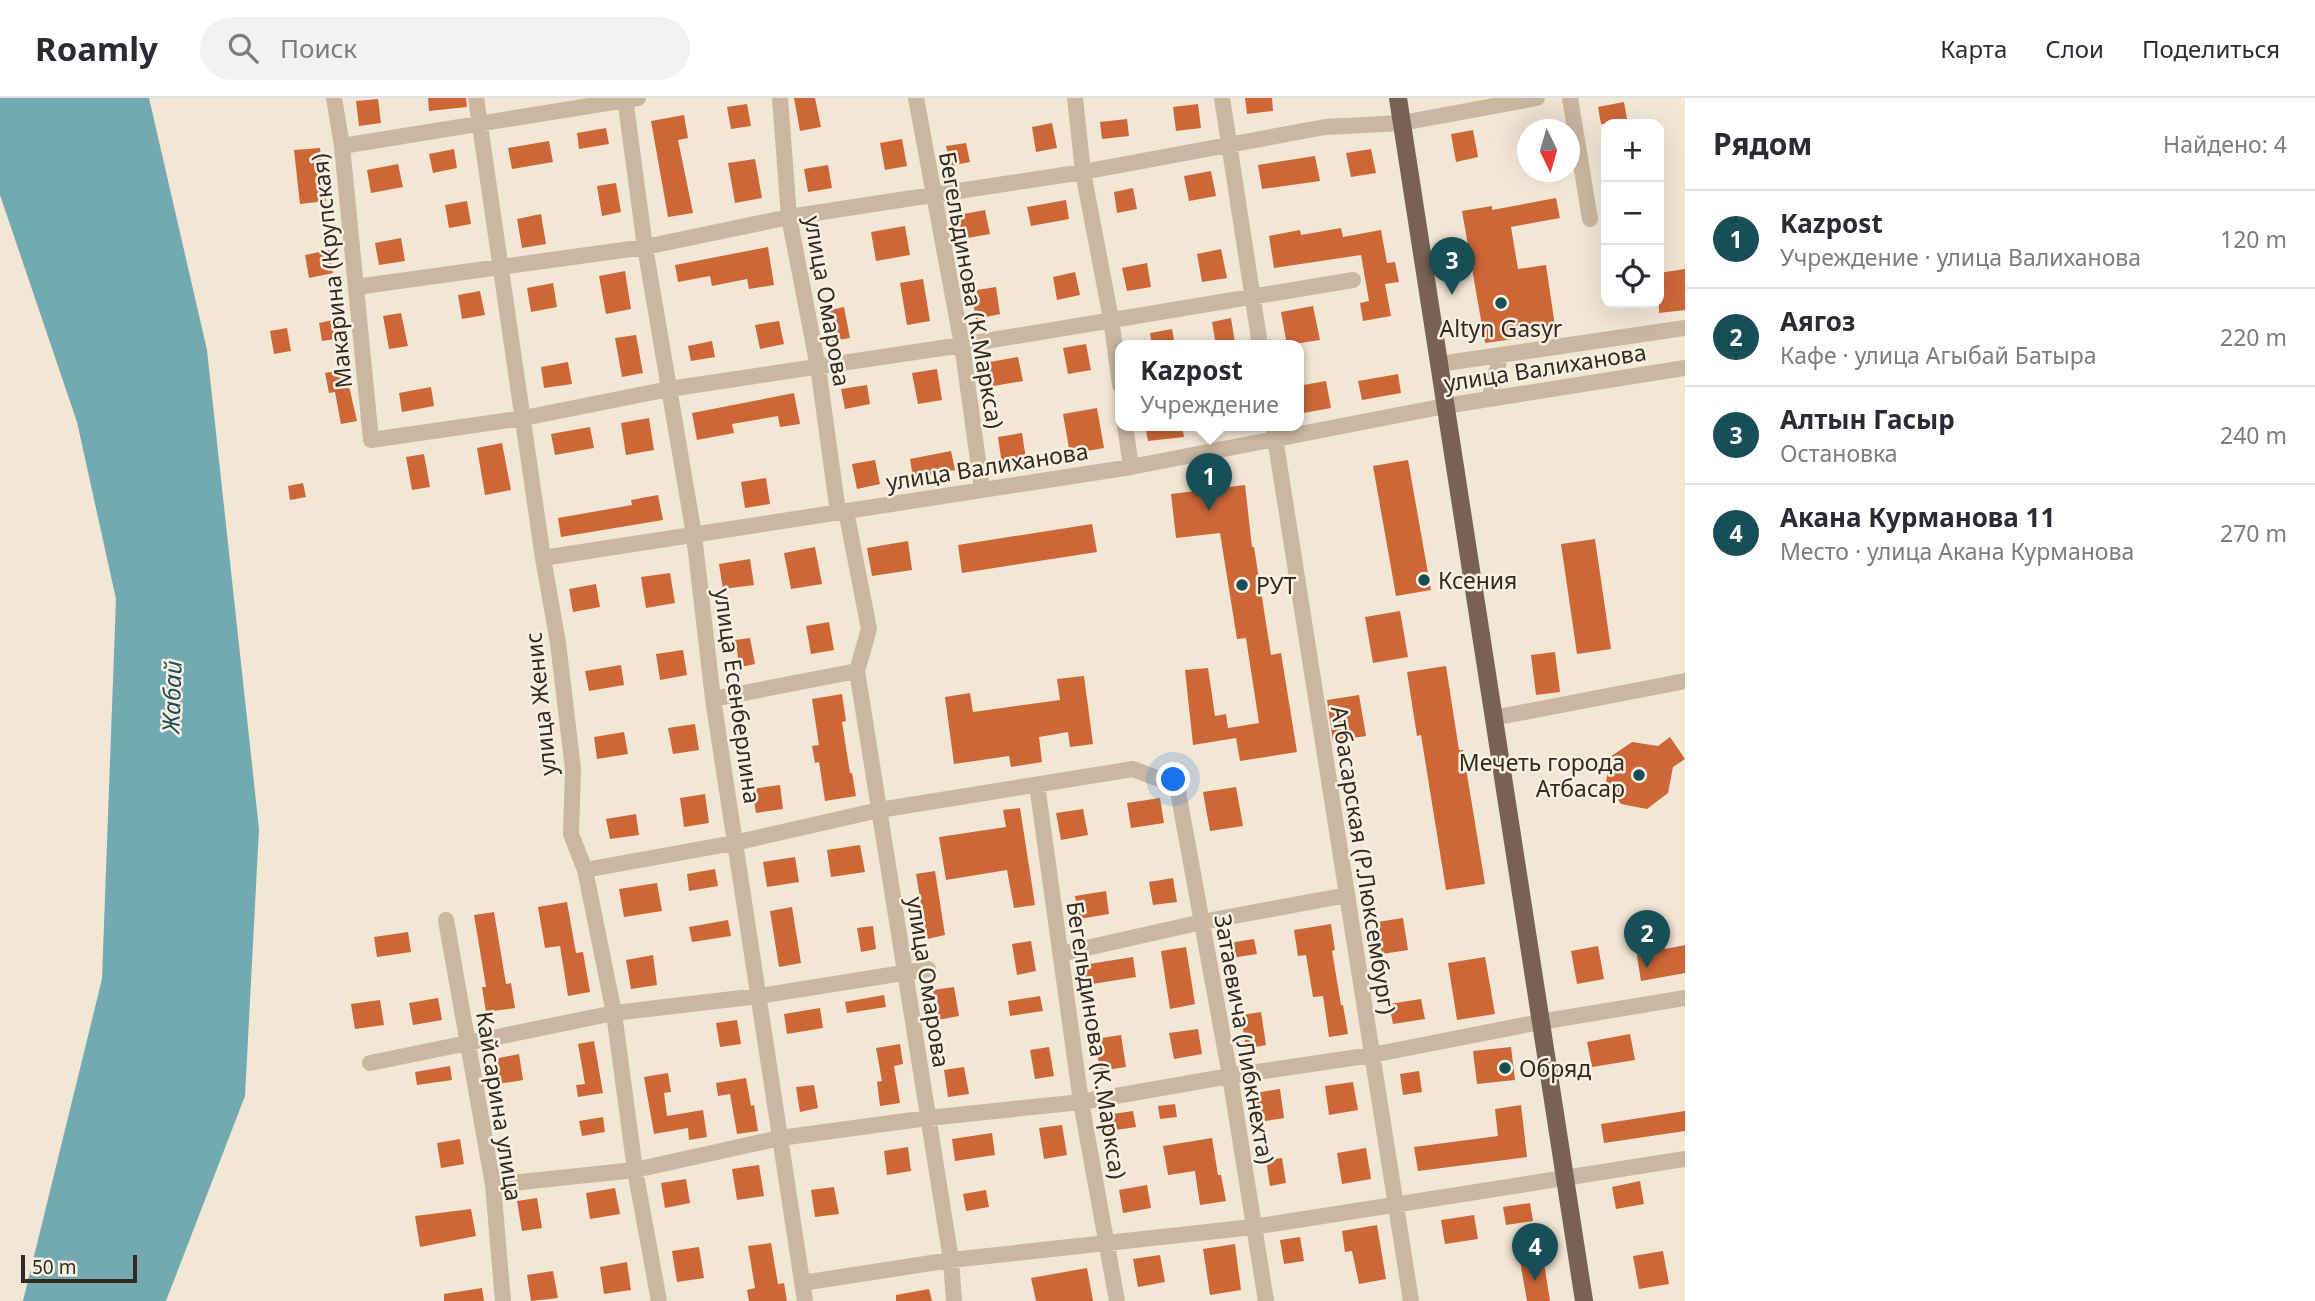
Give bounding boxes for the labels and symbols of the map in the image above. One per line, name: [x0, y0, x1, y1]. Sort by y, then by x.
north arrow: [1517, 119, 1580, 182]
street label: Бегельдинова (К.Маркса): [932, 149, 1012, 431]
street label: Макарина (Крупская): [303, 152, 359, 390]
street label: улица Омарова: [797, 213, 859, 389]
pin: 3: [1429, 237, 1475, 295]
marker: Altyn Gasyr: [1493, 295, 1509, 311]
place label: Altyn Gasyr: [1440, 312, 1563, 344]
street label: улица Валиханова: [1442, 335, 1648, 399]
street label: улица Валиханова: [884, 434, 1090, 498]
pin: 1: [1186, 453, 1232, 511]
place label: Ксения: [1438, 564, 1517, 596]
place label: РУТ: [1256, 569, 1297, 601]
marker: Ксения: [1416, 572, 1432, 588]
marker: РУТ: [1234, 577, 1250, 593]
street label: улица Есенберлина: [707, 586, 769, 806]
street label: улица Женис: [517, 631, 563, 777]
water label: Жабай: [153, 660, 189, 736]
street label: Атбасарская (Р.Люксембург): [1324, 704, 1404, 1016]
place label: Мечеть города Атбасар: [1459, 746, 1625, 804]
your location: [1156, 762, 1190, 796]
marker: Мечеть города Атбасар: [1631, 767, 1647, 783]
street label: улица Омарова: [900, 894, 958, 1070]
street label: Бегельдинова (К.Маркса): [1059, 899, 1135, 1181]
pin: 2: [1624, 910, 1670, 968]
street label: Затаевича (Либкнехта): [1207, 912, 1283, 1166]
street label: Кайсарина улица: [469, 1009, 531, 1203]
place label: Обряд: [1519, 1052, 1591, 1084]
marker: Обряд: [1497, 1060, 1513, 1076]
pin: 4: [1512, 1223, 1558, 1281]
scale bar: [21, 1252, 136, 1284]

